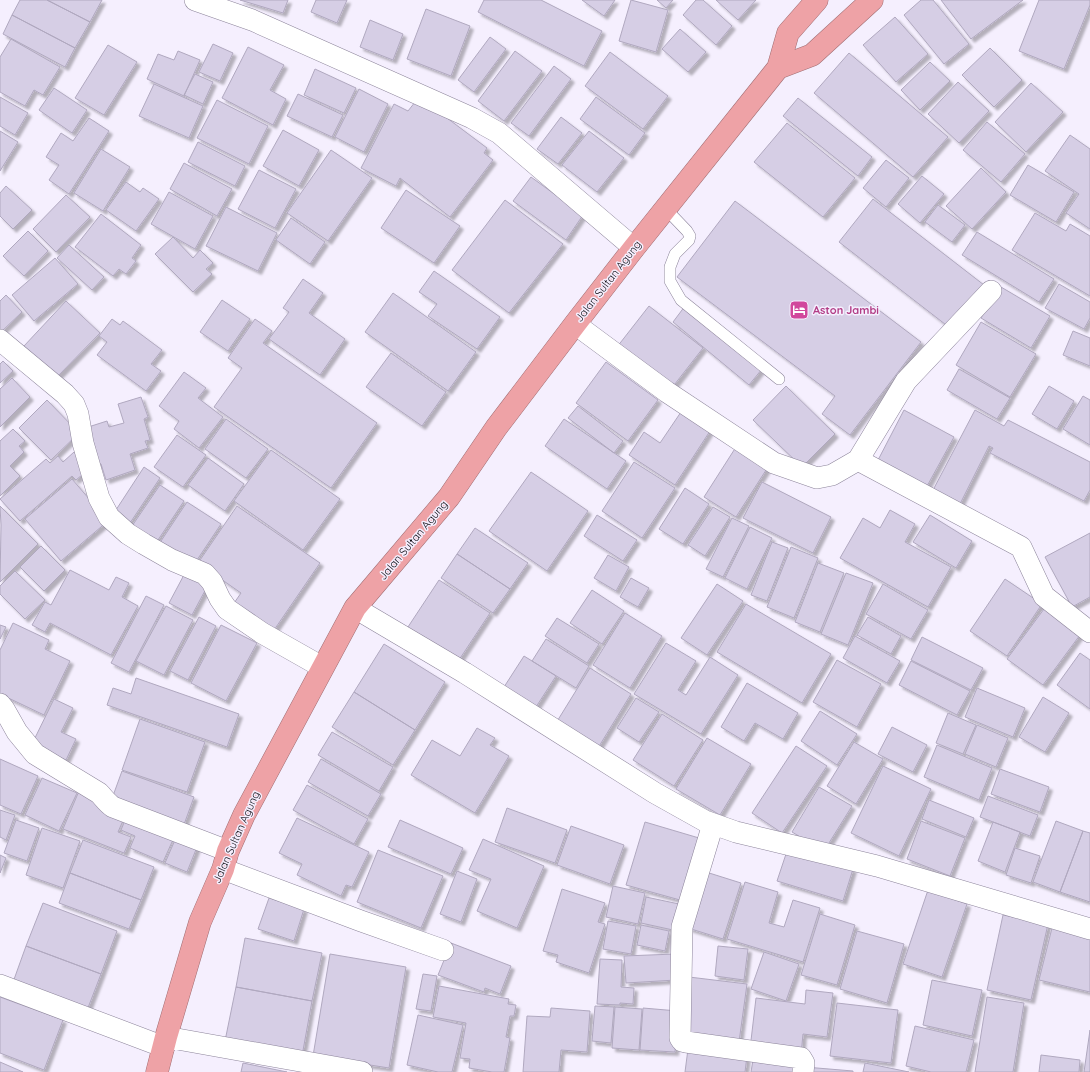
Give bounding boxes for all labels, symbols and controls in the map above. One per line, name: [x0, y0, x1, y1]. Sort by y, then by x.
street label: Jalan Sultan Agung: [572, 237, 644, 325]
hotel icon: Aston Jambi: [788, 299, 810, 321]
place label: Aston Jambi: [813, 303, 879, 317]
street label: Jalan Sultan Agung: [376, 497, 450, 583]
street label: Jalan Sultan Agung: [209, 789, 263, 885]

